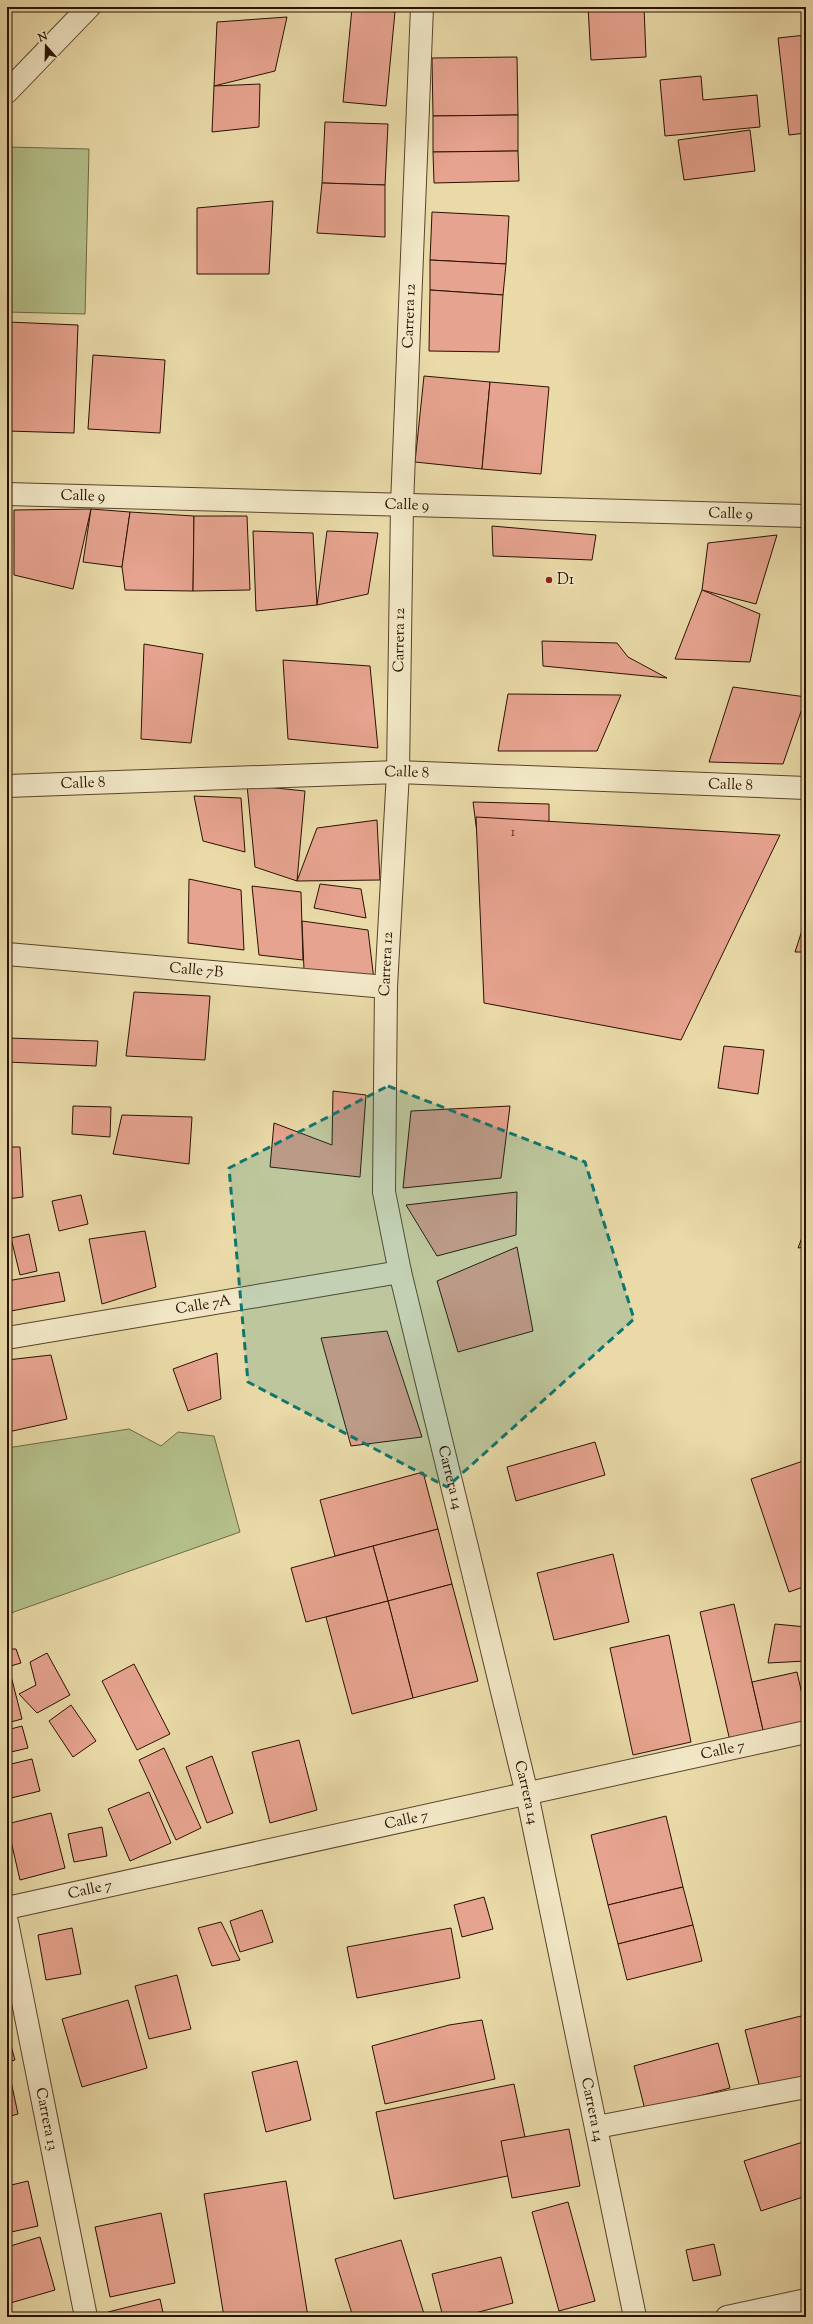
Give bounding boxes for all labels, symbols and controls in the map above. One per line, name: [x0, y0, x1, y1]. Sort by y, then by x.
north arrow: [26, 26, 66, 66]
text: N: [35, 28, 50, 47]
street label: Carrera 12: [398, 283, 422, 349]
street label: Calle 9: [60, 485, 106, 507]
street label: Calle 9: [384, 494, 429, 516]
street label: Calle 9: [708, 503, 753, 525]
place label: D1: [557, 570, 574, 591]
marker: D1: [544, 575, 554, 585]
street label: Carrera 12: [389, 607, 411, 673]
street label: Calle 8: [384, 761, 430, 784]
street label: Calle 8: [60, 772, 106, 795]
street label: Calle 8: [708, 774, 753, 796]
house number: 1: [511, 824, 516, 842]
street label: Carrera 12: [375, 931, 399, 997]
street label: Calle 7B: [168, 958, 225, 983]
street label: Calle 7A: [174, 1290, 233, 1320]
street label: Carrera 14: [432, 1443, 468, 1512]
street label: Calle 7: [699, 1735, 747, 1765]
street label: Carrera 14: [509, 1758, 544, 1827]
street label: Calle 7: [382, 1805, 431, 1835]
street label: Calle 7: [66, 1875, 115, 1905]
street label: Carrera 14: [575, 2076, 609, 2144]
street label: Carrera 13: [30, 2086, 63, 2152]

